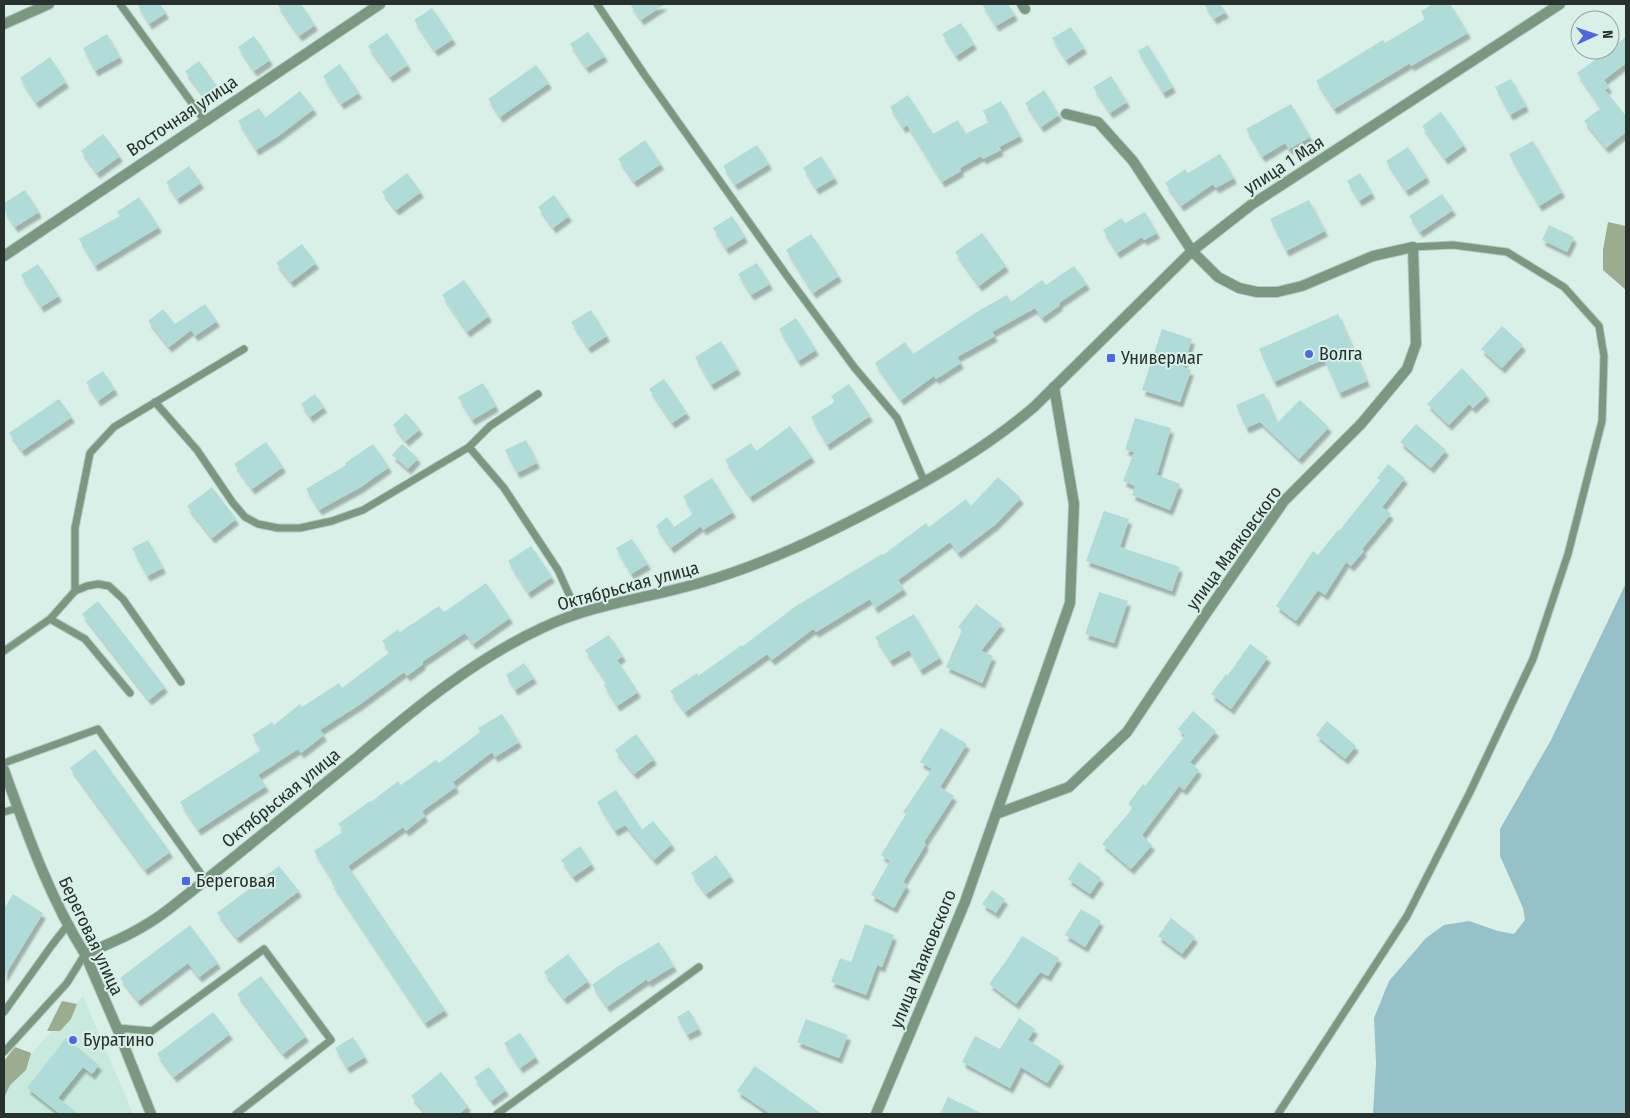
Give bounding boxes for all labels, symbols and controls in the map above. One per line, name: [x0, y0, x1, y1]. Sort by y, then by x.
north arrow: [1570, 10, 1620, 60]
text: N: [1599, 30, 1616, 39]
street label: Восточная улица: [122, 71, 242, 161]
street label: улица 1 Мая: [1240, 131, 1328, 199]
place label: Волга: [1319, 343, 1363, 365]
place label: Универмаг: [1120, 347, 1203, 369]
marker: Волга: [1303, 348, 1315, 360]
marker: Универмаг: [1105, 352, 1117, 364]
street label: улица Маяковского: [1182, 482, 1286, 614]
street label: Октябрьская улица: [555, 556, 701, 615]
street label: Октябрьская улица: [217, 743, 345, 852]
place label: Береговая: [196, 870, 275, 892]
street label: Береговая улица: [54, 873, 128, 999]
marker: Береговая: [180, 875, 192, 887]
street label: улица Маяковского: [885, 886, 961, 1032]
place label: Буратино: [83, 1029, 154, 1051]
marker: Буратино: [67, 1034, 79, 1046]

